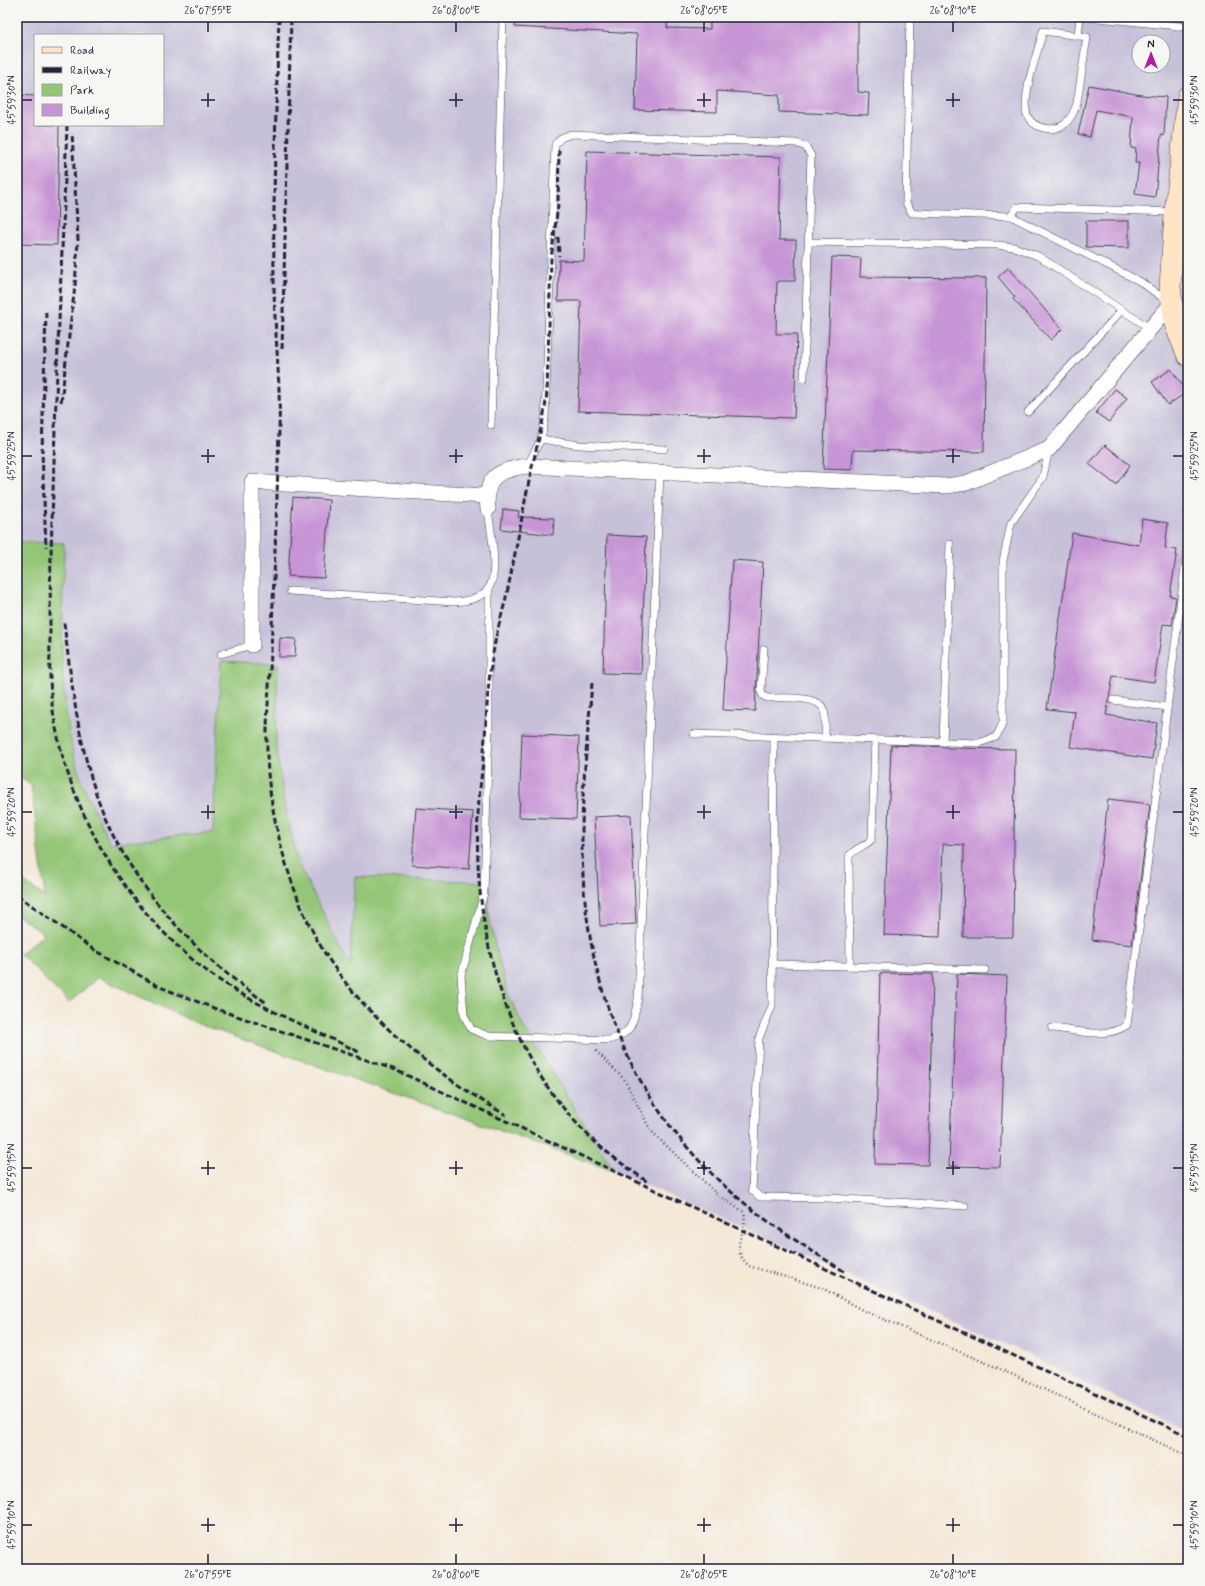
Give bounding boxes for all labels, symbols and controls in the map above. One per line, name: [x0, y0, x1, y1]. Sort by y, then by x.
text: 26°07'55"E: [184, 4, 232, 18]
text: 26°08'00"E: [432, 4, 480, 18]
text: 26°08'05"E: [680, 4, 728, 18]
text: 26°08'10"E: [930, 4, 976, 18]
legend: [34, 34, 164, 126]
north arrow: [1131, 34, 1171, 74]
text: N: [1147, 38, 1155, 52]
text: Road: [70, 43, 94, 59]
text: Railway: [70, 63, 112, 79]
text: 45°59'30"N: [5, 75, 19, 125]
text: 45°59'30"N: [1188, 75, 1202, 125]
text: Park: [70, 83, 94, 99]
text: Building: [70, 103, 110, 120]
text: 45°59'25"N: [5, 431, 19, 481]
text: 45°59'25"N: [1188, 431, 1202, 481]
text: 45°59'20"N: [5, 787, 19, 837]
text: 45°59'20"N: [1188, 787, 1202, 837]
text: 45°59'15"N: [5, 1143, 19, 1192]
text: 45°59'15"N: [1188, 1143, 1202, 1192]
text: 45°59'10"N: [5, 1500, 19, 1550]
text: 45°59'10"N: [1188, 1500, 1202, 1550]
text: 26°07'55"E: [184, 1568, 232, 1582]
text: 26°08'00"E: [432, 1568, 480, 1582]
text: 26°08'05"E: [680, 1568, 728, 1582]
text: 26°08'10"E: [930, 1568, 976, 1582]

